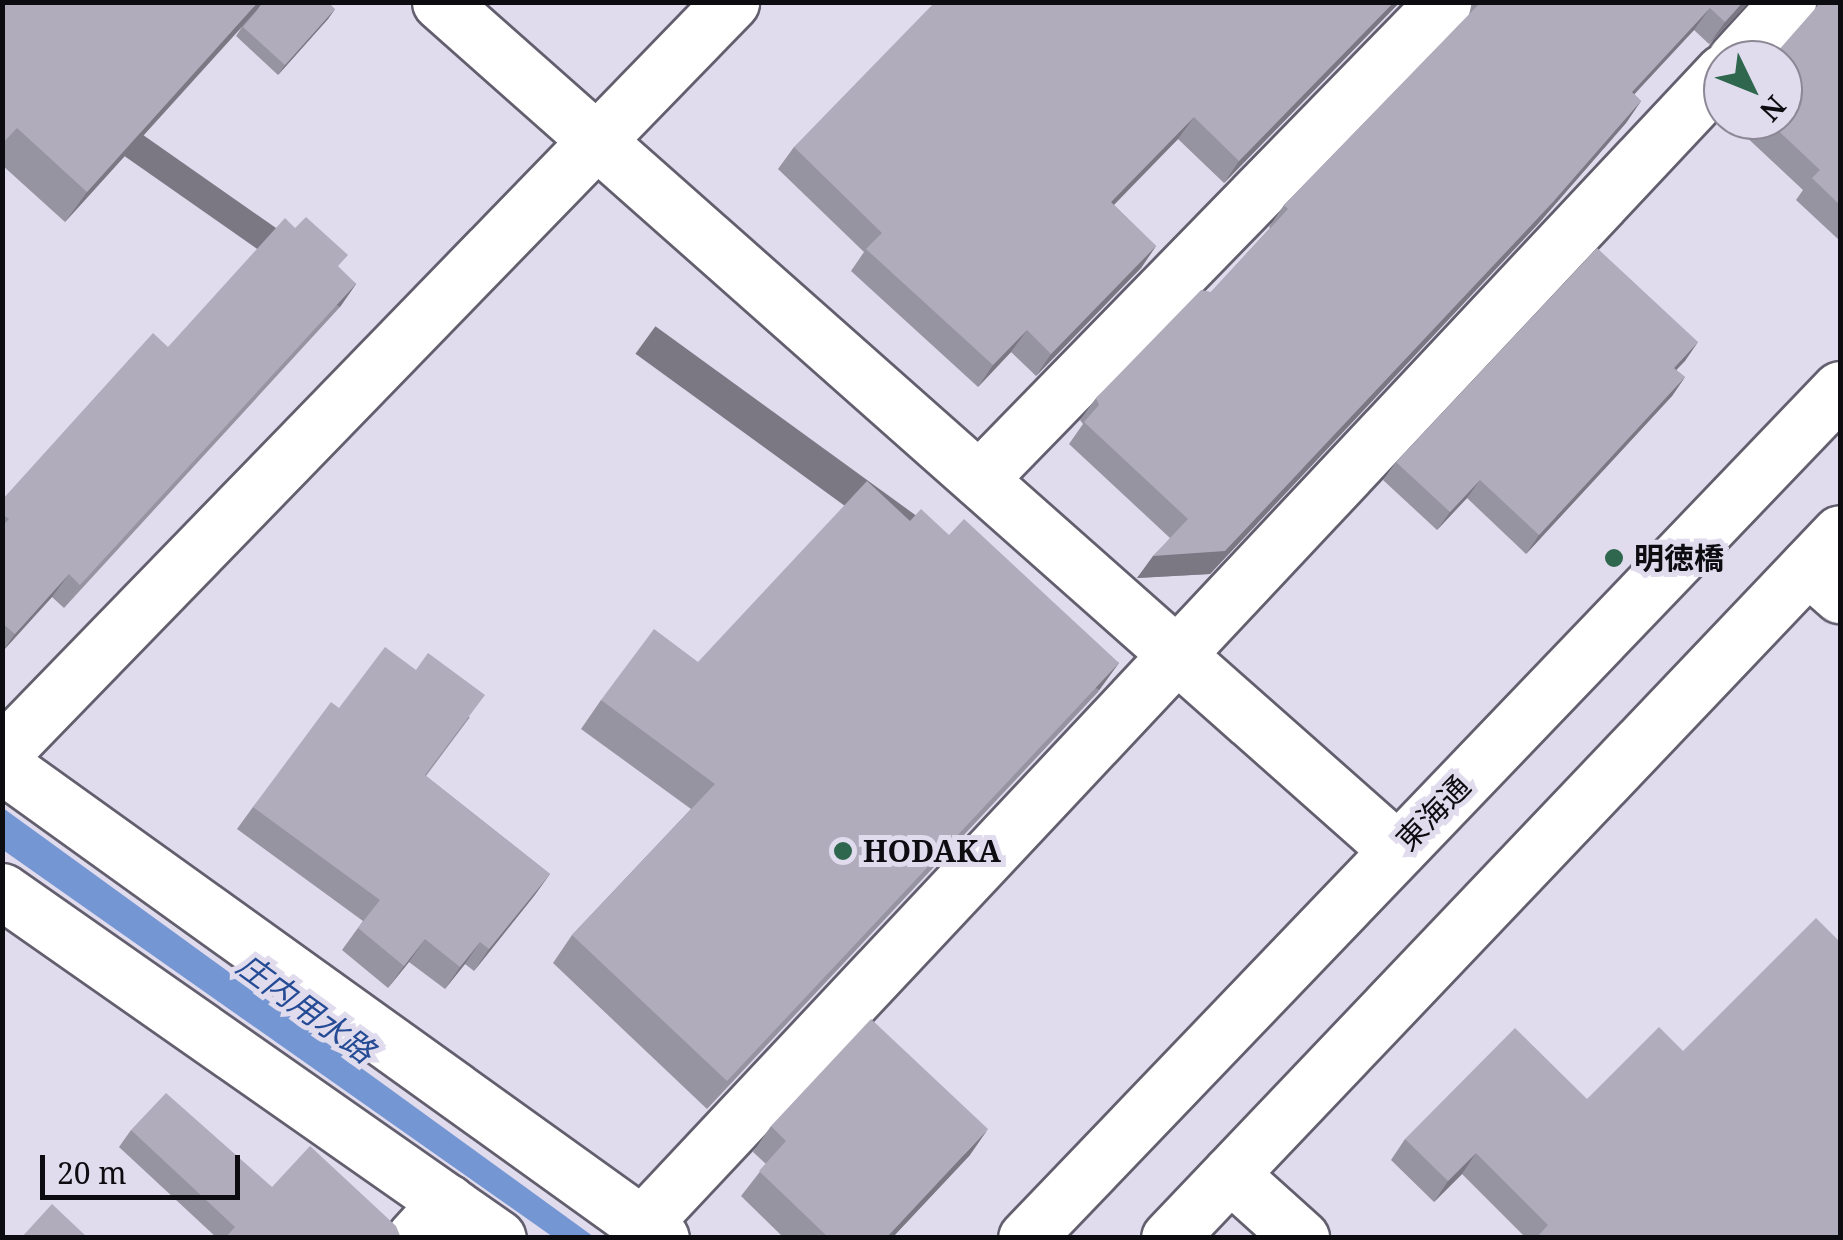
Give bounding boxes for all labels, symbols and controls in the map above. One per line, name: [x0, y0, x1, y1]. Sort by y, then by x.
north arrow: [1703, 40, 1803, 140]
text: N: [1752, 88, 1795, 130]
place label: 明徳橋: [1634, 540, 1724, 576]
marker: 明徳橋: [1603, 547, 1625, 569]
street label: 東海通: [1389, 768, 1477, 858]
place label: HODAKA: [863, 833, 1001, 869]
marker: HODAKA: [832, 840, 854, 862]
water label: 庄内用水路: [230, 945, 382, 1071]
scale bar: [45, 1135, 245, 1197]
text: 20 m: [57, 1152, 127, 1193]

